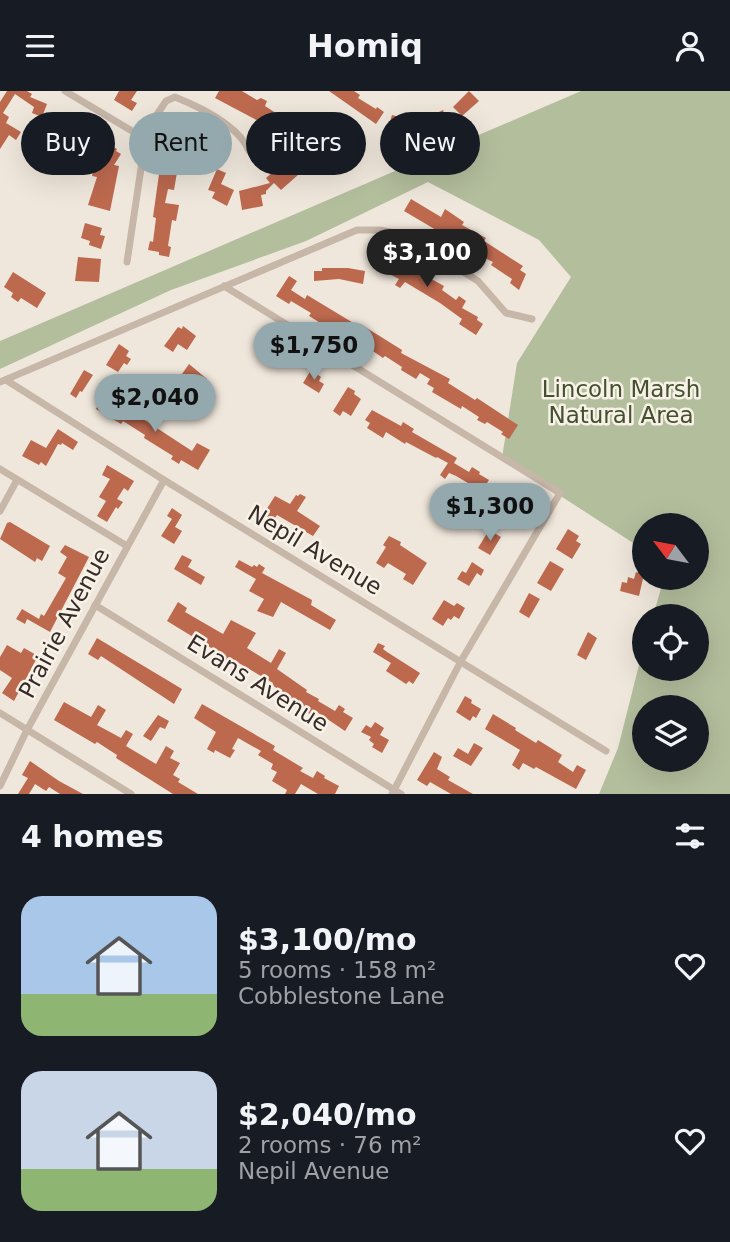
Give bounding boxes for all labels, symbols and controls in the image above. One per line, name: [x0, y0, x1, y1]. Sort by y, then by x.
icon: menu: [21, 27, 59, 65]
text: Homiq: [307, 27, 423, 65]
icon: person: [671, 27, 709, 65]
chip: Buy: [21, 112, 115, 175]
chip: Rent: [129, 112, 232, 175]
chip: Filters: [246, 112, 366, 175]
chip: New: [380, 112, 480, 175]
pin: $3,100: [370, 229, 484, 289]
text: $3,100: [383, 239, 471, 265]
pin: $1,750: [257, 323, 371, 382]
text: $1,750: [270, 332, 358, 358]
pin: $2,040: [98, 375, 212, 434]
park label: Lincoln Marsh Natural Area: [542, 376, 700, 428]
text: $2,040: [111, 384, 199, 410]
pin: $1,300: [433, 483, 547, 543]
text: $1,300: [446, 493, 534, 519]
street label: Nepil Avenue: [243, 500, 387, 600]
north arrow: [632, 513, 709, 590]
map controls: [632, 513, 709, 772]
street label: Prairie Avenue: [14, 544, 114, 702]
button: locate: [632, 604, 709, 681]
street label: Evans Avenue: [183, 629, 333, 737]
button: layers: [632, 695, 709, 772]
icon: filters: [671, 817, 709, 855]
text: 4 homes: [21, 819, 164, 854]
text: $3,100/mo: [238, 922, 417, 957]
icon: home: [77, 924, 161, 1008]
icon: heart: [671, 947, 709, 985]
text: 5 rooms · 158 m²: [238, 957, 436, 983]
text: Cobblestone Lane: [238, 983, 445, 1009]
text: $2,040/mo: [238, 1097, 417, 1132]
icon: home: [77, 1099, 161, 1183]
icon: heart: [671, 1122, 709, 1160]
text: 2 rooms · 76 m²: [238, 1132, 422, 1158]
text: Nepil Avenue: [238, 1158, 390, 1184]

